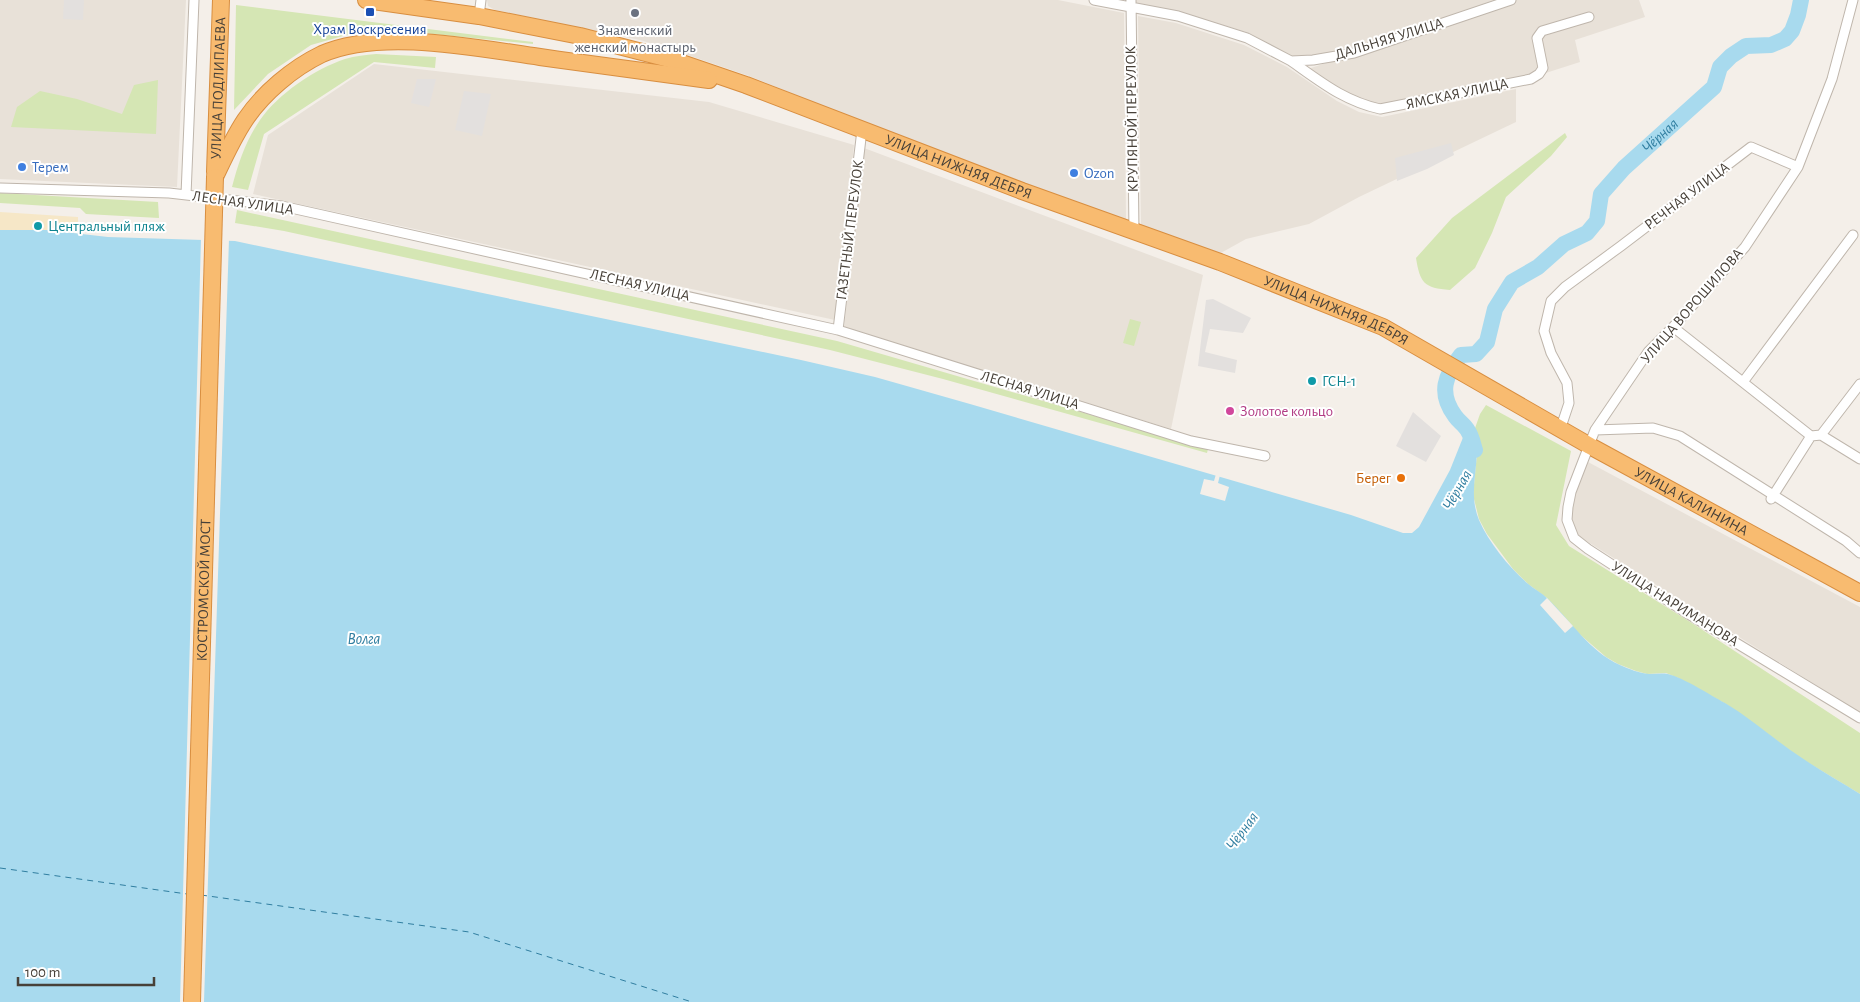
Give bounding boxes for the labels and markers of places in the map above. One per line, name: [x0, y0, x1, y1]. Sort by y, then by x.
marker: Храм Воскресения: [364, 6, 376, 18]
marker: Знаменский женский монастырь: [629, 7, 641, 19]
place label: Храм Воскресения: [313, 22, 427, 37]
place label: Знаменский женский монастырь: [574, 23, 696, 55]
place label: Терем: [32, 160, 69, 175]
marker: Терем: [16, 161, 28, 173]
place label: Ozon: [1084, 166, 1114, 181]
marker: Ozon: [1068, 167, 1080, 179]
place label: Центральный пляж: [48, 219, 165, 234]
marker: Центральный пляж: [32, 220, 44, 232]
place label: ГСН-1: [1322, 374, 1356, 389]
marker: ГСН-1: [1306, 375, 1318, 387]
place label: Золотое кольцо: [1240, 404, 1333, 419]
marker: Золотое кольцо: [1224, 405, 1236, 417]
place label: Берег: [1356, 471, 1392, 486]
marker: Берег: [1395, 472, 1407, 484]

